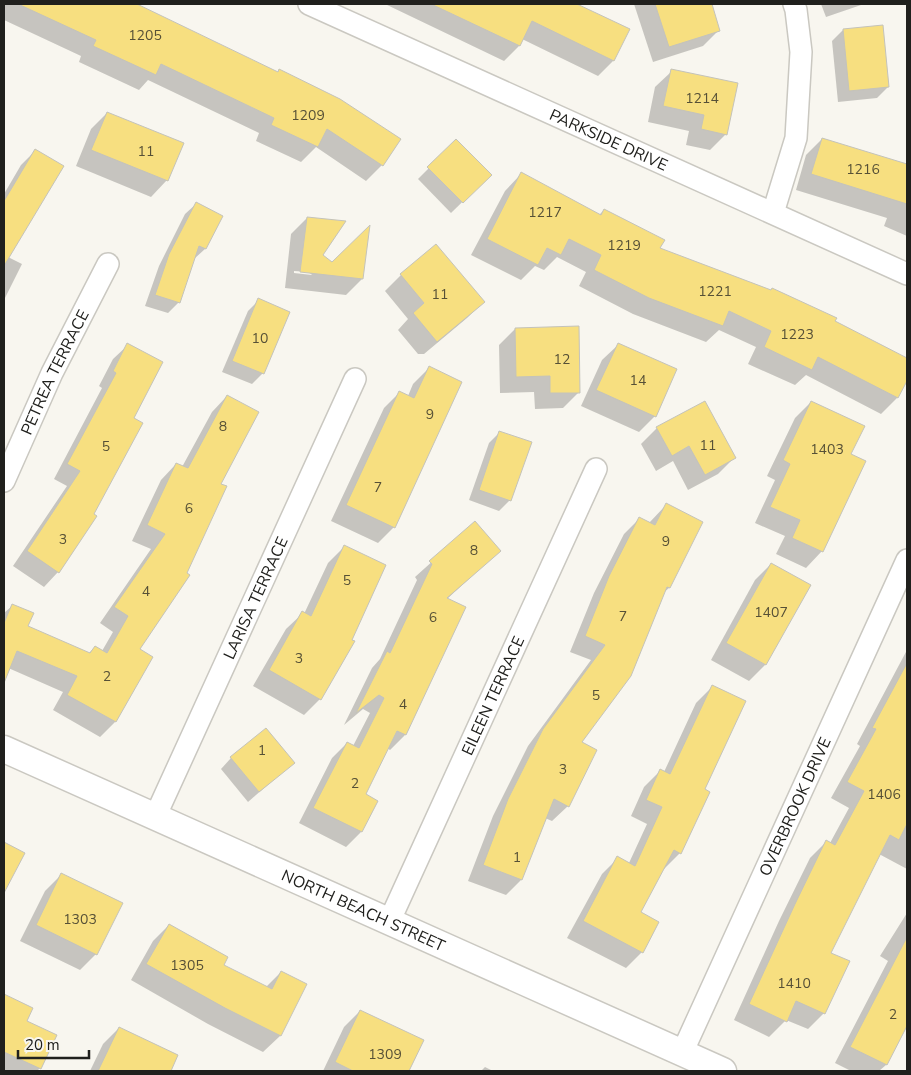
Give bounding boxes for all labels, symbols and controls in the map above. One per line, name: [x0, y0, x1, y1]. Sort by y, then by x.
house number: 1205: [128, 26, 162, 45]
house number: 1214: [685, 89, 719, 108]
street label: PARKSIDE DRIVE: [546, 104, 671, 177]
house number: 1209: [291, 106, 325, 125]
house number: 11: [138, 142, 154, 161]
house number: 1216: [846, 160, 880, 179]
house number: 1217: [528, 203, 562, 222]
house number: 1219: [607, 236, 641, 255]
house number: 1221: [698, 282, 732, 301]
house number: 11: [432, 285, 448, 304]
street label: PETREA TERRACE: [16, 306, 95, 439]
house number: 1223: [780, 325, 814, 344]
house number: 10: [252, 329, 268, 348]
house number: 12: [554, 350, 570, 369]
house number: 14: [630, 371, 646, 390]
house number: 9: [426, 405, 434, 424]
house number: 8: [219, 417, 227, 436]
house number: 11: [700, 436, 716, 455]
house number: 5: [102, 437, 110, 456]
house number: 1403: [810, 440, 844, 459]
house number: 7: [374, 478, 382, 497]
house number: 6: [185, 499, 193, 518]
house number: 3: [59, 530, 67, 549]
house number: 9: [662, 532, 670, 551]
street label: LARISA TERRACE: [219, 533, 293, 663]
house number: 8: [470, 541, 478, 560]
house number: 5: [343, 571, 351, 590]
house number: 4: [142, 582, 150, 601]
house number: 1407: [754, 603, 788, 622]
house number: 7: [619, 607, 627, 626]
house number: 6: [429, 608, 437, 627]
street label: EILEEN TERRACE: [457, 633, 530, 759]
house number: 3: [295, 649, 303, 668]
house number: 2: [103, 667, 111, 686]
house number: 5: [592, 686, 600, 705]
house number: 4: [399, 695, 407, 714]
street label: OVERBROOK DRIVE: [754, 734, 837, 880]
house number: 1: [258, 741, 266, 760]
house number: 3: [559, 760, 567, 779]
house number: 2: [351, 774, 359, 793]
house number: 1406: [867, 785, 901, 804]
house number: 1: [513, 848, 521, 867]
street label: NORTH BEACH STREET: [278, 865, 449, 957]
house number: 1303: [63, 910, 97, 929]
house number: 1305: [170, 956, 204, 975]
house number: 1410: [777, 974, 811, 993]
house number: 2: [889, 1005, 897, 1024]
scale bar: [18, 1028, 89, 1060]
text: 20 m: [25, 1035, 60, 1055]
house number: 1309: [368, 1045, 402, 1064]

